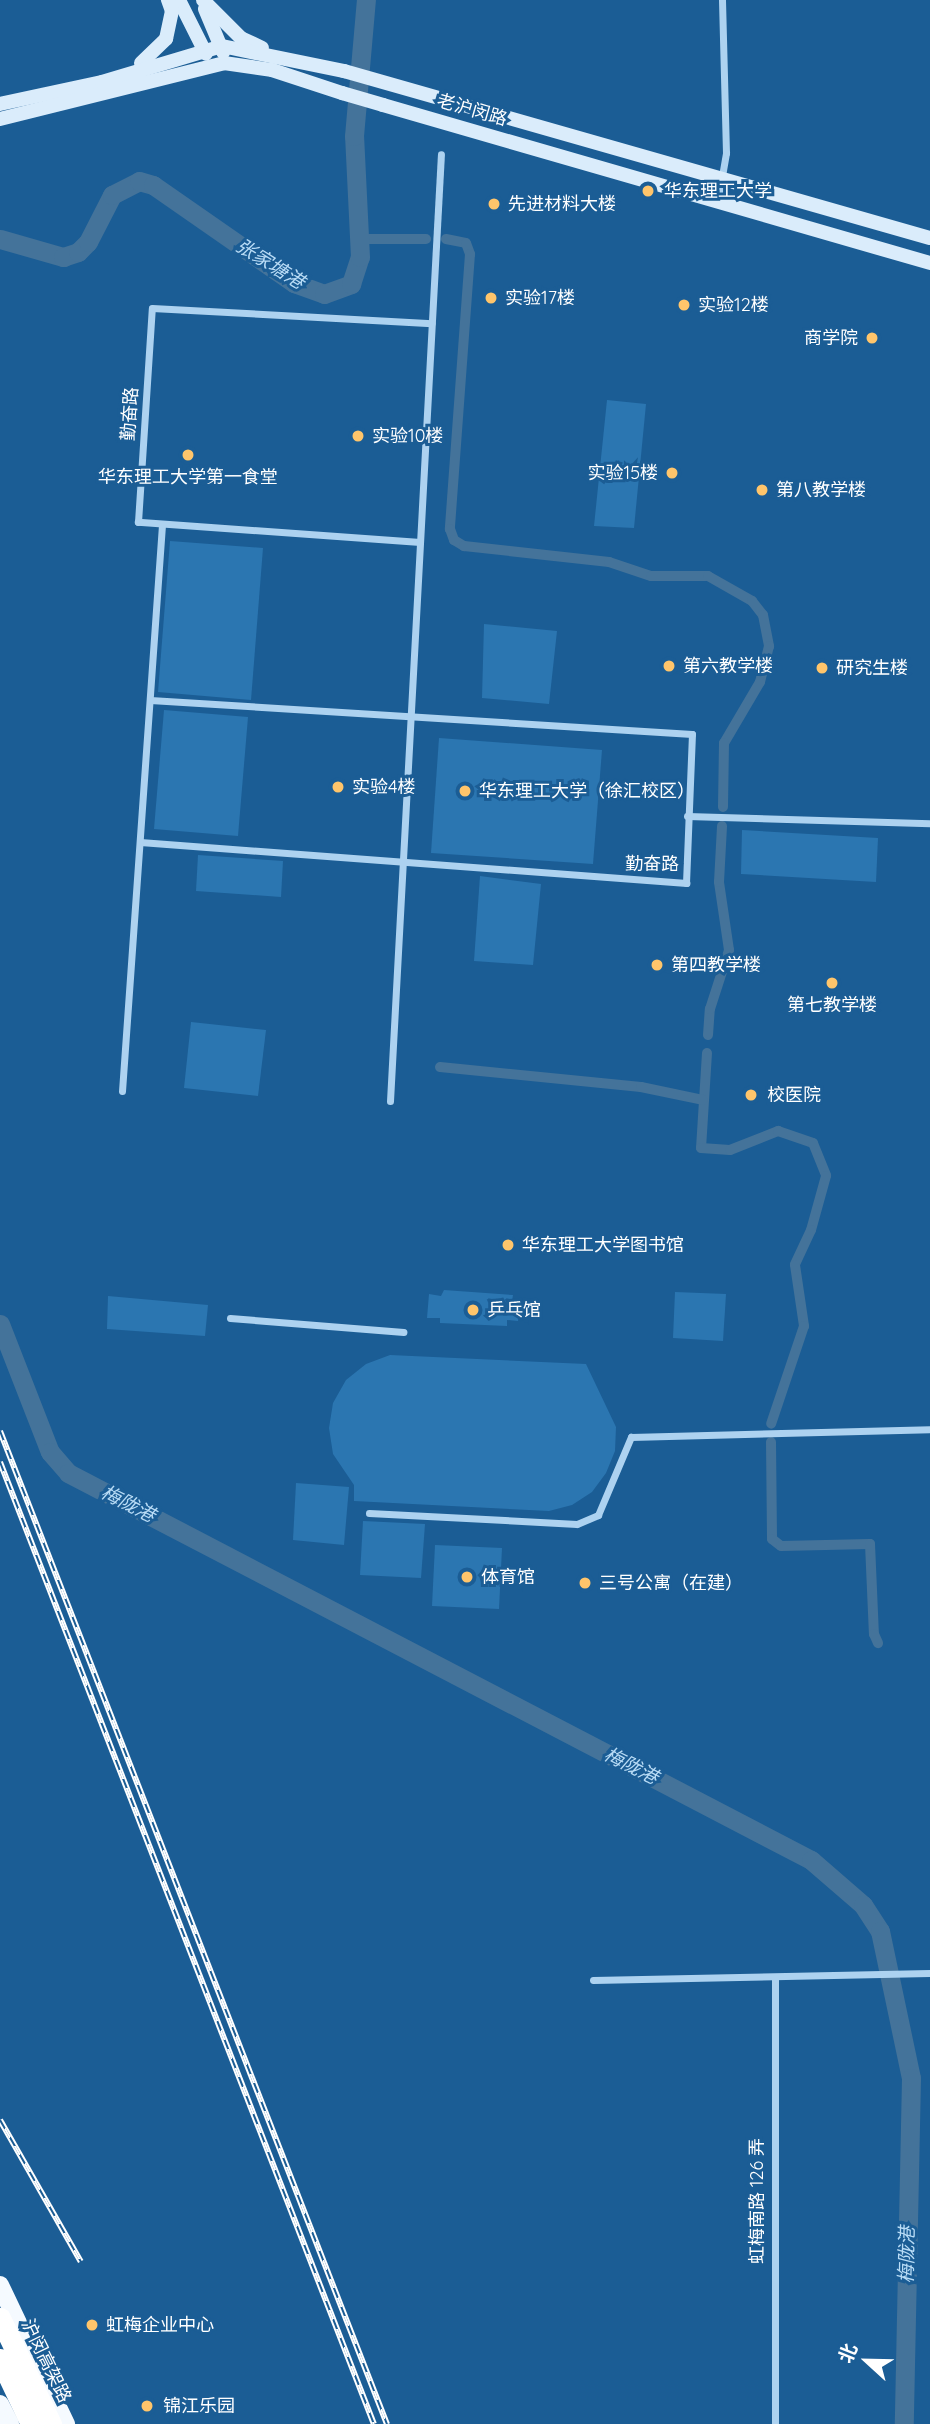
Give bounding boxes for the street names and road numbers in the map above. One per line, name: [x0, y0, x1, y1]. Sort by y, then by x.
street label: 老沪闵路: [434, 90, 510, 130]
street label: 勤奋路: [117, 386, 143, 442]
street label: 勤奋路: [625, 853, 679, 875]
street label: 虹梅南路 126 弄: [746, 2138, 768, 2264]
street label: 沪闵高架路: [17, 2316, 75, 2406]

